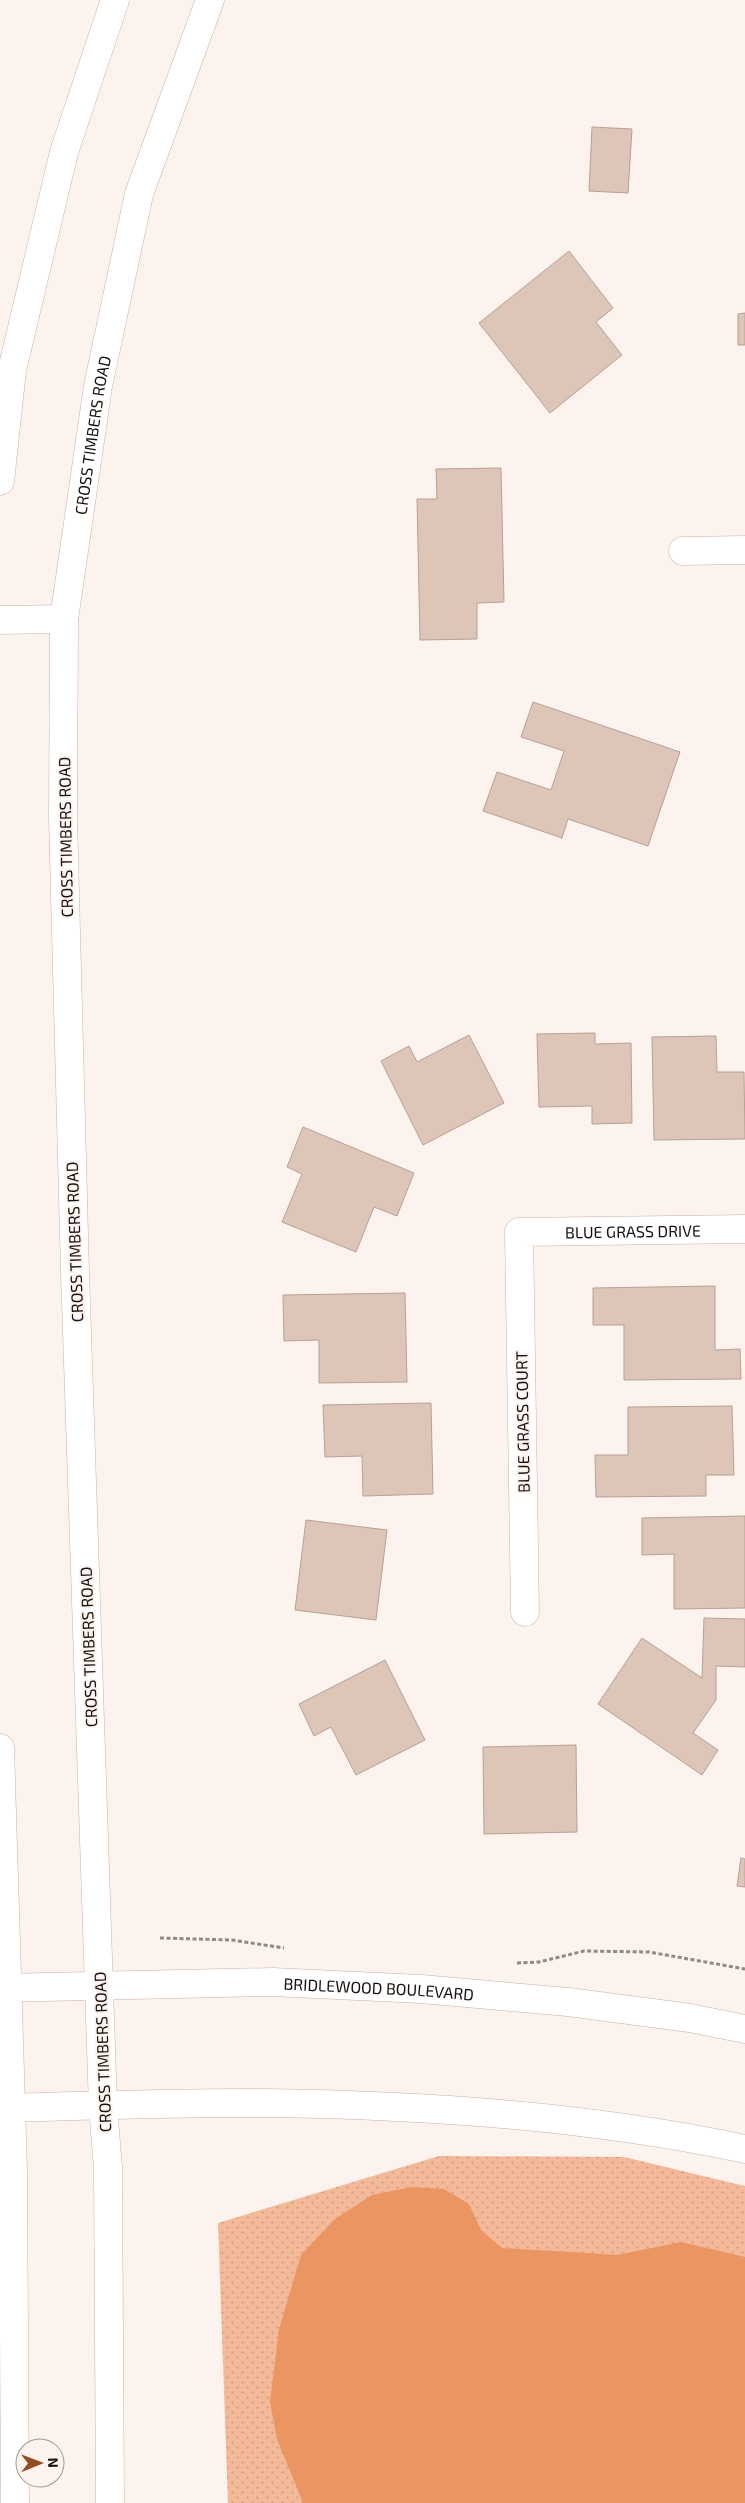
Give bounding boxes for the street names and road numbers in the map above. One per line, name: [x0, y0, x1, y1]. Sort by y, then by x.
street label: CROSS TIMBERS ROAD: [70, 354, 114, 516]
street label: CROSS TIMBERS ROAD: [54, 756, 76, 918]
street label: CROSS TIMBERS ROAD: [62, 1161, 86, 1323]
street label: BLUE GRASS DRIVE: [565, 1220, 701, 1241]
street label: BLUE GRASS COURT: [511, 1351, 533, 1493]
street label: CROSS TIMBERS ROAD: [76, 1566, 100, 1728]
street label: CROSS TIMBERS ROAD: [90, 1971, 114, 2133]
street label: BRIDLEWOOD BOULEVARD: [283, 1973, 475, 2003]

